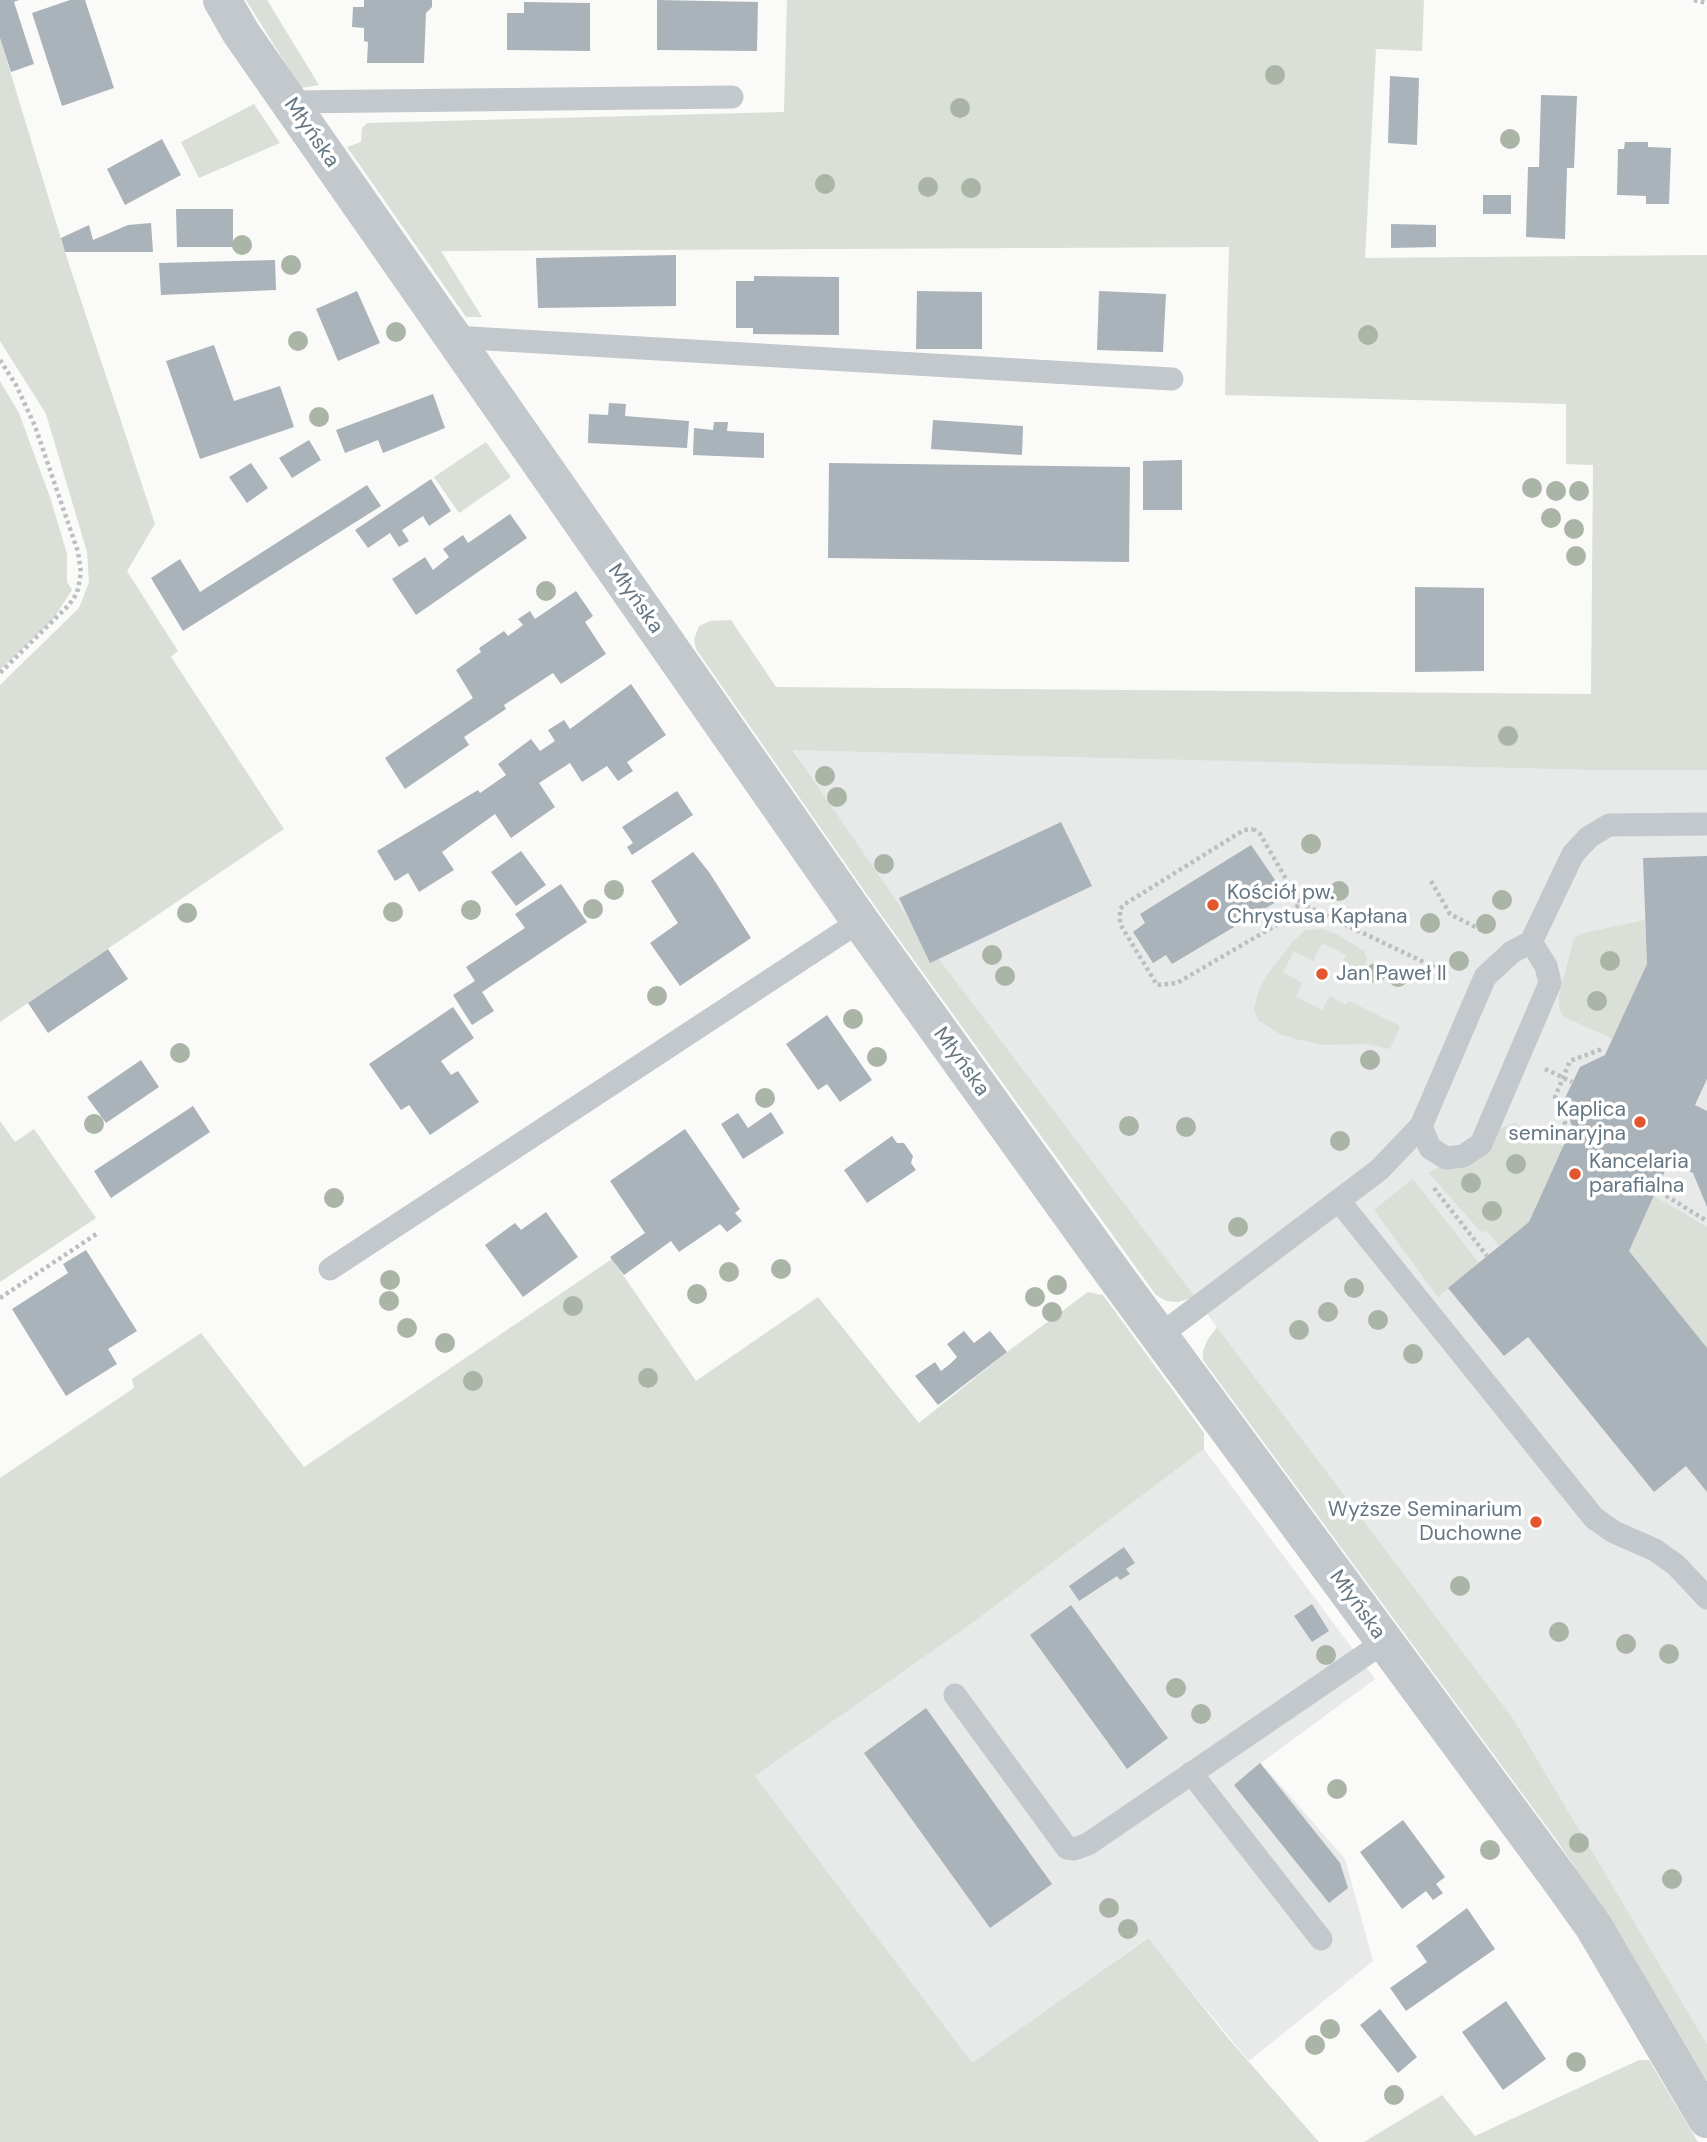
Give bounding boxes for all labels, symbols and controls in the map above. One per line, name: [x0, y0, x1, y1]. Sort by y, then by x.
street label: Młyńska: [278, 93, 344, 173]
street label: Młyńska: [602, 559, 668, 639]
place label: Kościół pw. Chrystusa Kapłana: [1227, 880, 1407, 930]
marker: Kościół pw. Chrystusa Kapłana: [1205, 897, 1221, 913]
place label: Jan Paweł II: [1336, 961, 1447, 987]
marker: Jan Paweł II: [1314, 966, 1330, 982]
street label: Młyńska: [928, 1023, 994, 1101]
place label: Kaplica seminaryjna: [1508, 1097, 1626, 1147]
marker: Kaplica seminaryjna: [1632, 1114, 1648, 1130]
place label: Kancelaria parafialna: [1589, 1149, 1689, 1199]
marker: Kancelaria parafialna: [1567, 1166, 1583, 1182]
place label: Wyższe Seminarium Duchowne: [1328, 1497, 1522, 1547]
marker: Wyższe Seminarium Duchowne: [1528, 1514, 1544, 1530]
street label: Młyńska: [1324, 1566, 1390, 1644]

